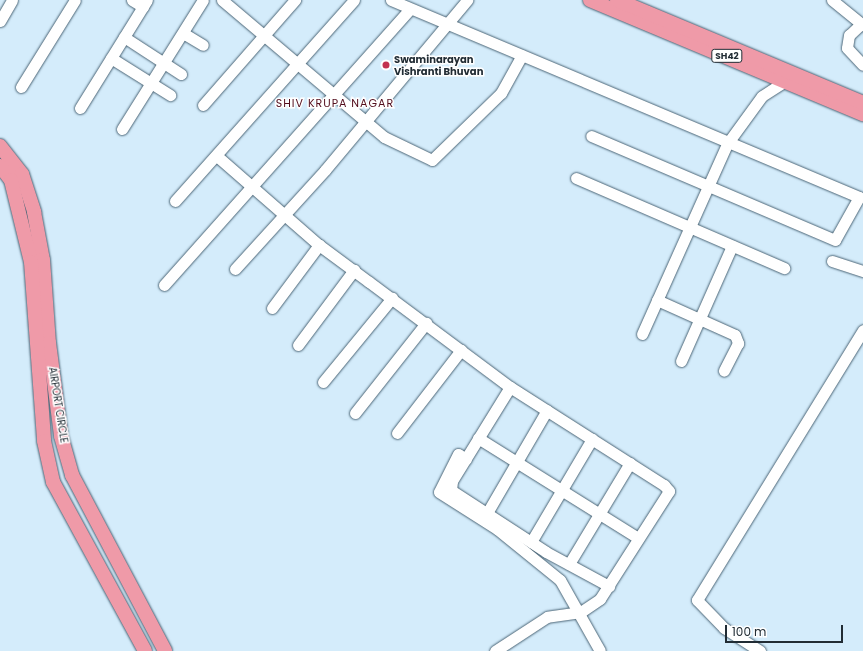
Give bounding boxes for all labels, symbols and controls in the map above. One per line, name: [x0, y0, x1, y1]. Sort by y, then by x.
road number: SH42: [711, 49, 743, 63]
place label: Swaminarayan Vishranti Bhuvan: [394, 53, 483, 76]
marker: Swaminarayan Vishranti Bhuvan: [381, 60, 391, 70]
district label: SHIV KRUPA NAGAR: [276, 96, 394, 110]
street label: AIRPORT CIRCLE: [46, 366, 70, 444]
scale bar: [727, 617, 845, 643]
text: 100 m: [732, 623, 766, 640]

